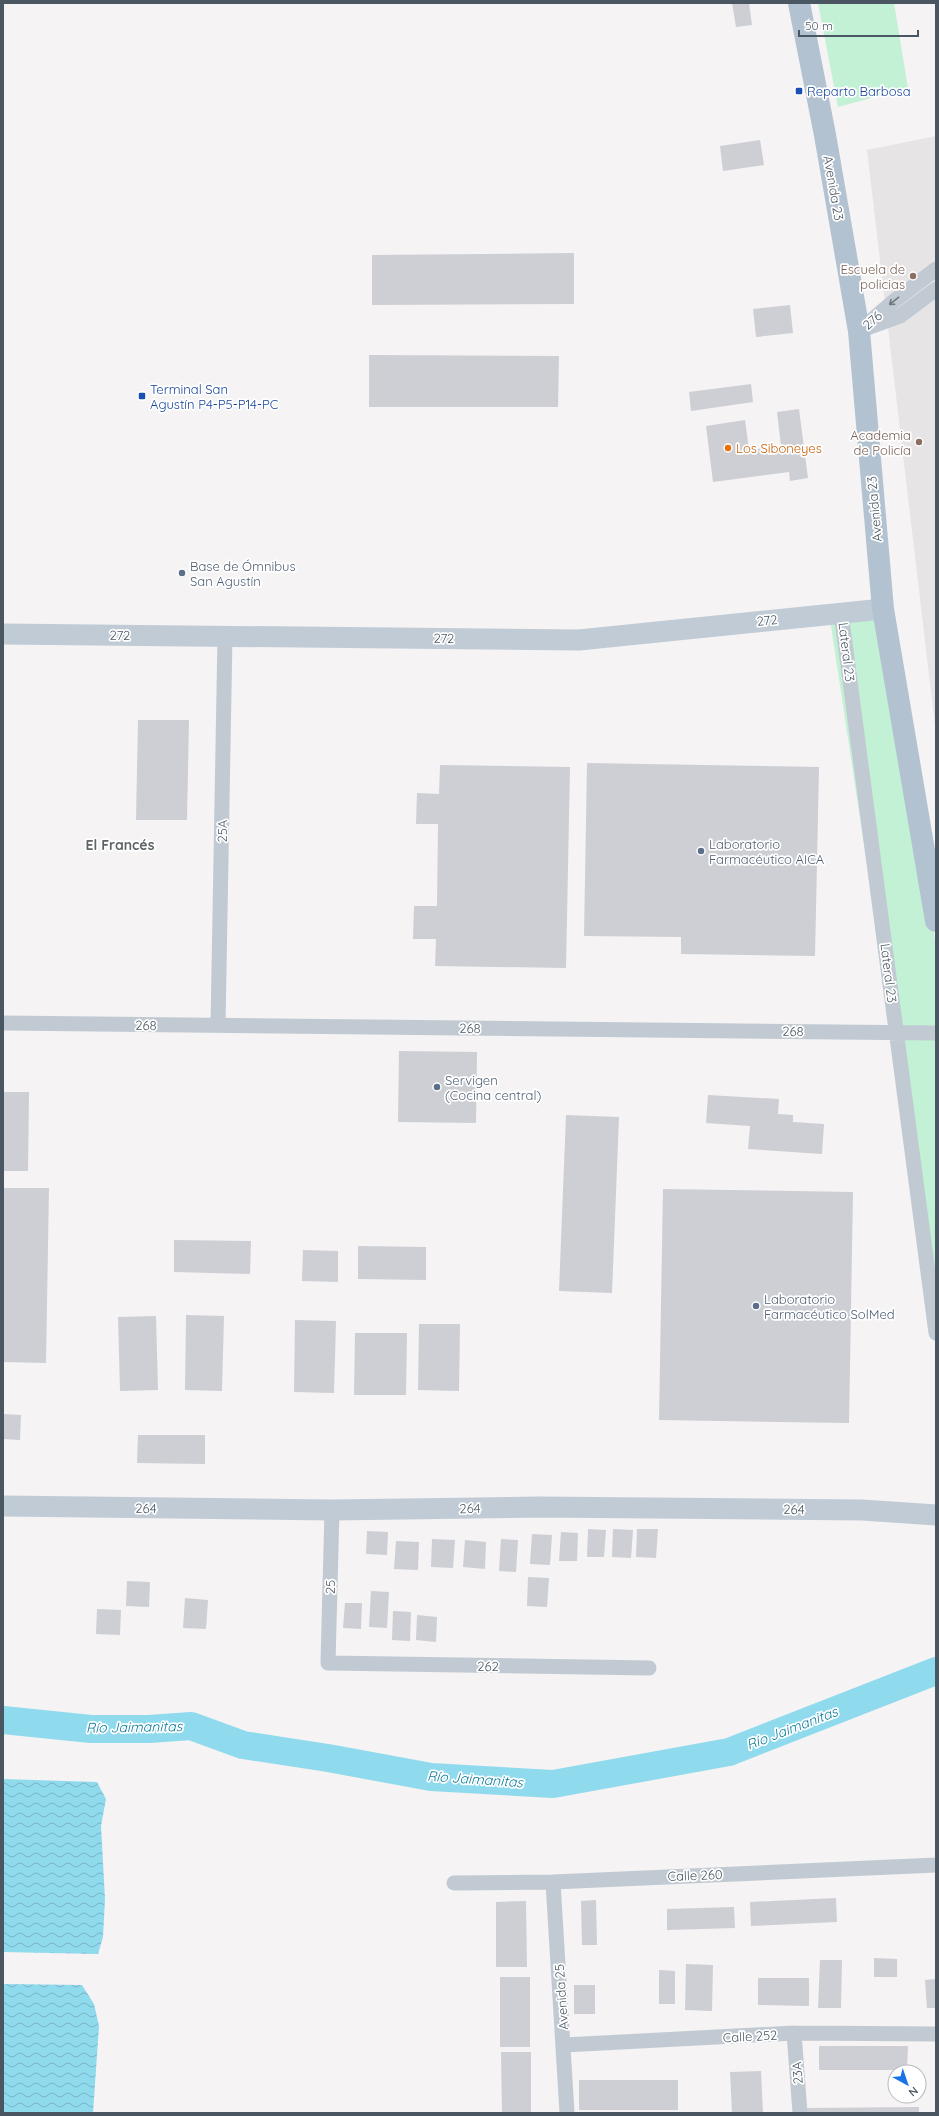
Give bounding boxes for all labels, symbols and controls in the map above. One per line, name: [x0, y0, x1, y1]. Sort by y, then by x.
scale bar: [799, 12, 918, 38]
text: 50 m: [805, 18, 833, 33]
place label: Reparto Barbosa: [807, 83, 911, 99]
marker: Reparto Barbosa: [794, 86, 804, 96]
street label: Avenida 23: [820, 154, 848, 222]
place label: Escuela de policias: [840, 261, 905, 292]
marker: Escuela de policias: [908, 271, 918, 281]
one-way arrow: [888, 297, 899, 306]
street label: 276: [859, 307, 885, 333]
place label: Terminal San Agustín P4-P5-P14-PC: [150, 381, 279, 412]
marker: Terminal San Agustín P4-P5-P14-PC: [137, 391, 147, 401]
place label: Academia de Policía: [850, 427, 911, 458]
marker: Academia de Policía: [914, 437, 924, 447]
place label: Los Siboneyes: [736, 440, 822, 456]
marker: Los Siboneyes: [723, 443, 733, 453]
street label: Avenida 23: [863, 475, 885, 542]
place label: Base de Ómnibus San Agustín: [190, 558, 296, 589]
marker: Base de Ómnibus San Agustín: [177, 568, 187, 578]
street label: 272: [756, 611, 778, 629]
street label: Lateral 23: [835, 621, 859, 683]
street label: 272: [109, 627, 131, 643]
street label: 272: [433, 630, 455, 646]
street label: 25A: [214, 819, 230, 842]
district label: El Francés: [86, 836, 155, 854]
place label: Laboratorio Farmacéutico AICA: [709, 836, 825, 867]
marker: Laboratorio Farmacéutico AICA: [696, 846, 706, 856]
street label: Lateral 23: [877, 942, 901, 1004]
street label: 268: [135, 1017, 157, 1033]
street label: 268: [459, 1020, 481, 1036]
street label: 268: [782, 1023, 804, 1039]
place label: Servigen (Cocina central): [445, 1072, 541, 1103]
marker: Servigen (Cocina central): [432, 1082, 442, 1092]
place label: Laboratorio Farmacéutico SolMed: [764, 1291, 895, 1322]
marker: Laboratorio Farmacéutico SolMed: [751, 1301, 761, 1311]
street label: 264: [135, 1500, 157, 1516]
street label: 264: [459, 1500, 481, 1516]
street label: 264: [783, 1501, 805, 1517]
street label: 25: [322, 1580, 338, 1594]
street label: 262: [477, 1658, 499, 1674]
water label: Río Jaimanitas: [744, 1702, 842, 1754]
water label: Río Jaimanitas: [86, 1717, 184, 1737]
water label: Río Jaimanitas: [426, 1767, 525, 1791]
street label: Calle 260: [667, 1866, 723, 1884]
street label: Avenida 25: [551, 1963, 571, 2031]
street label: Calle 252: [722, 2027, 778, 2045]
street label: 23A: [788, 2061, 806, 2085]
north arrow: [887, 2064, 927, 2104]
text: N: [906, 2084, 921, 2100]

